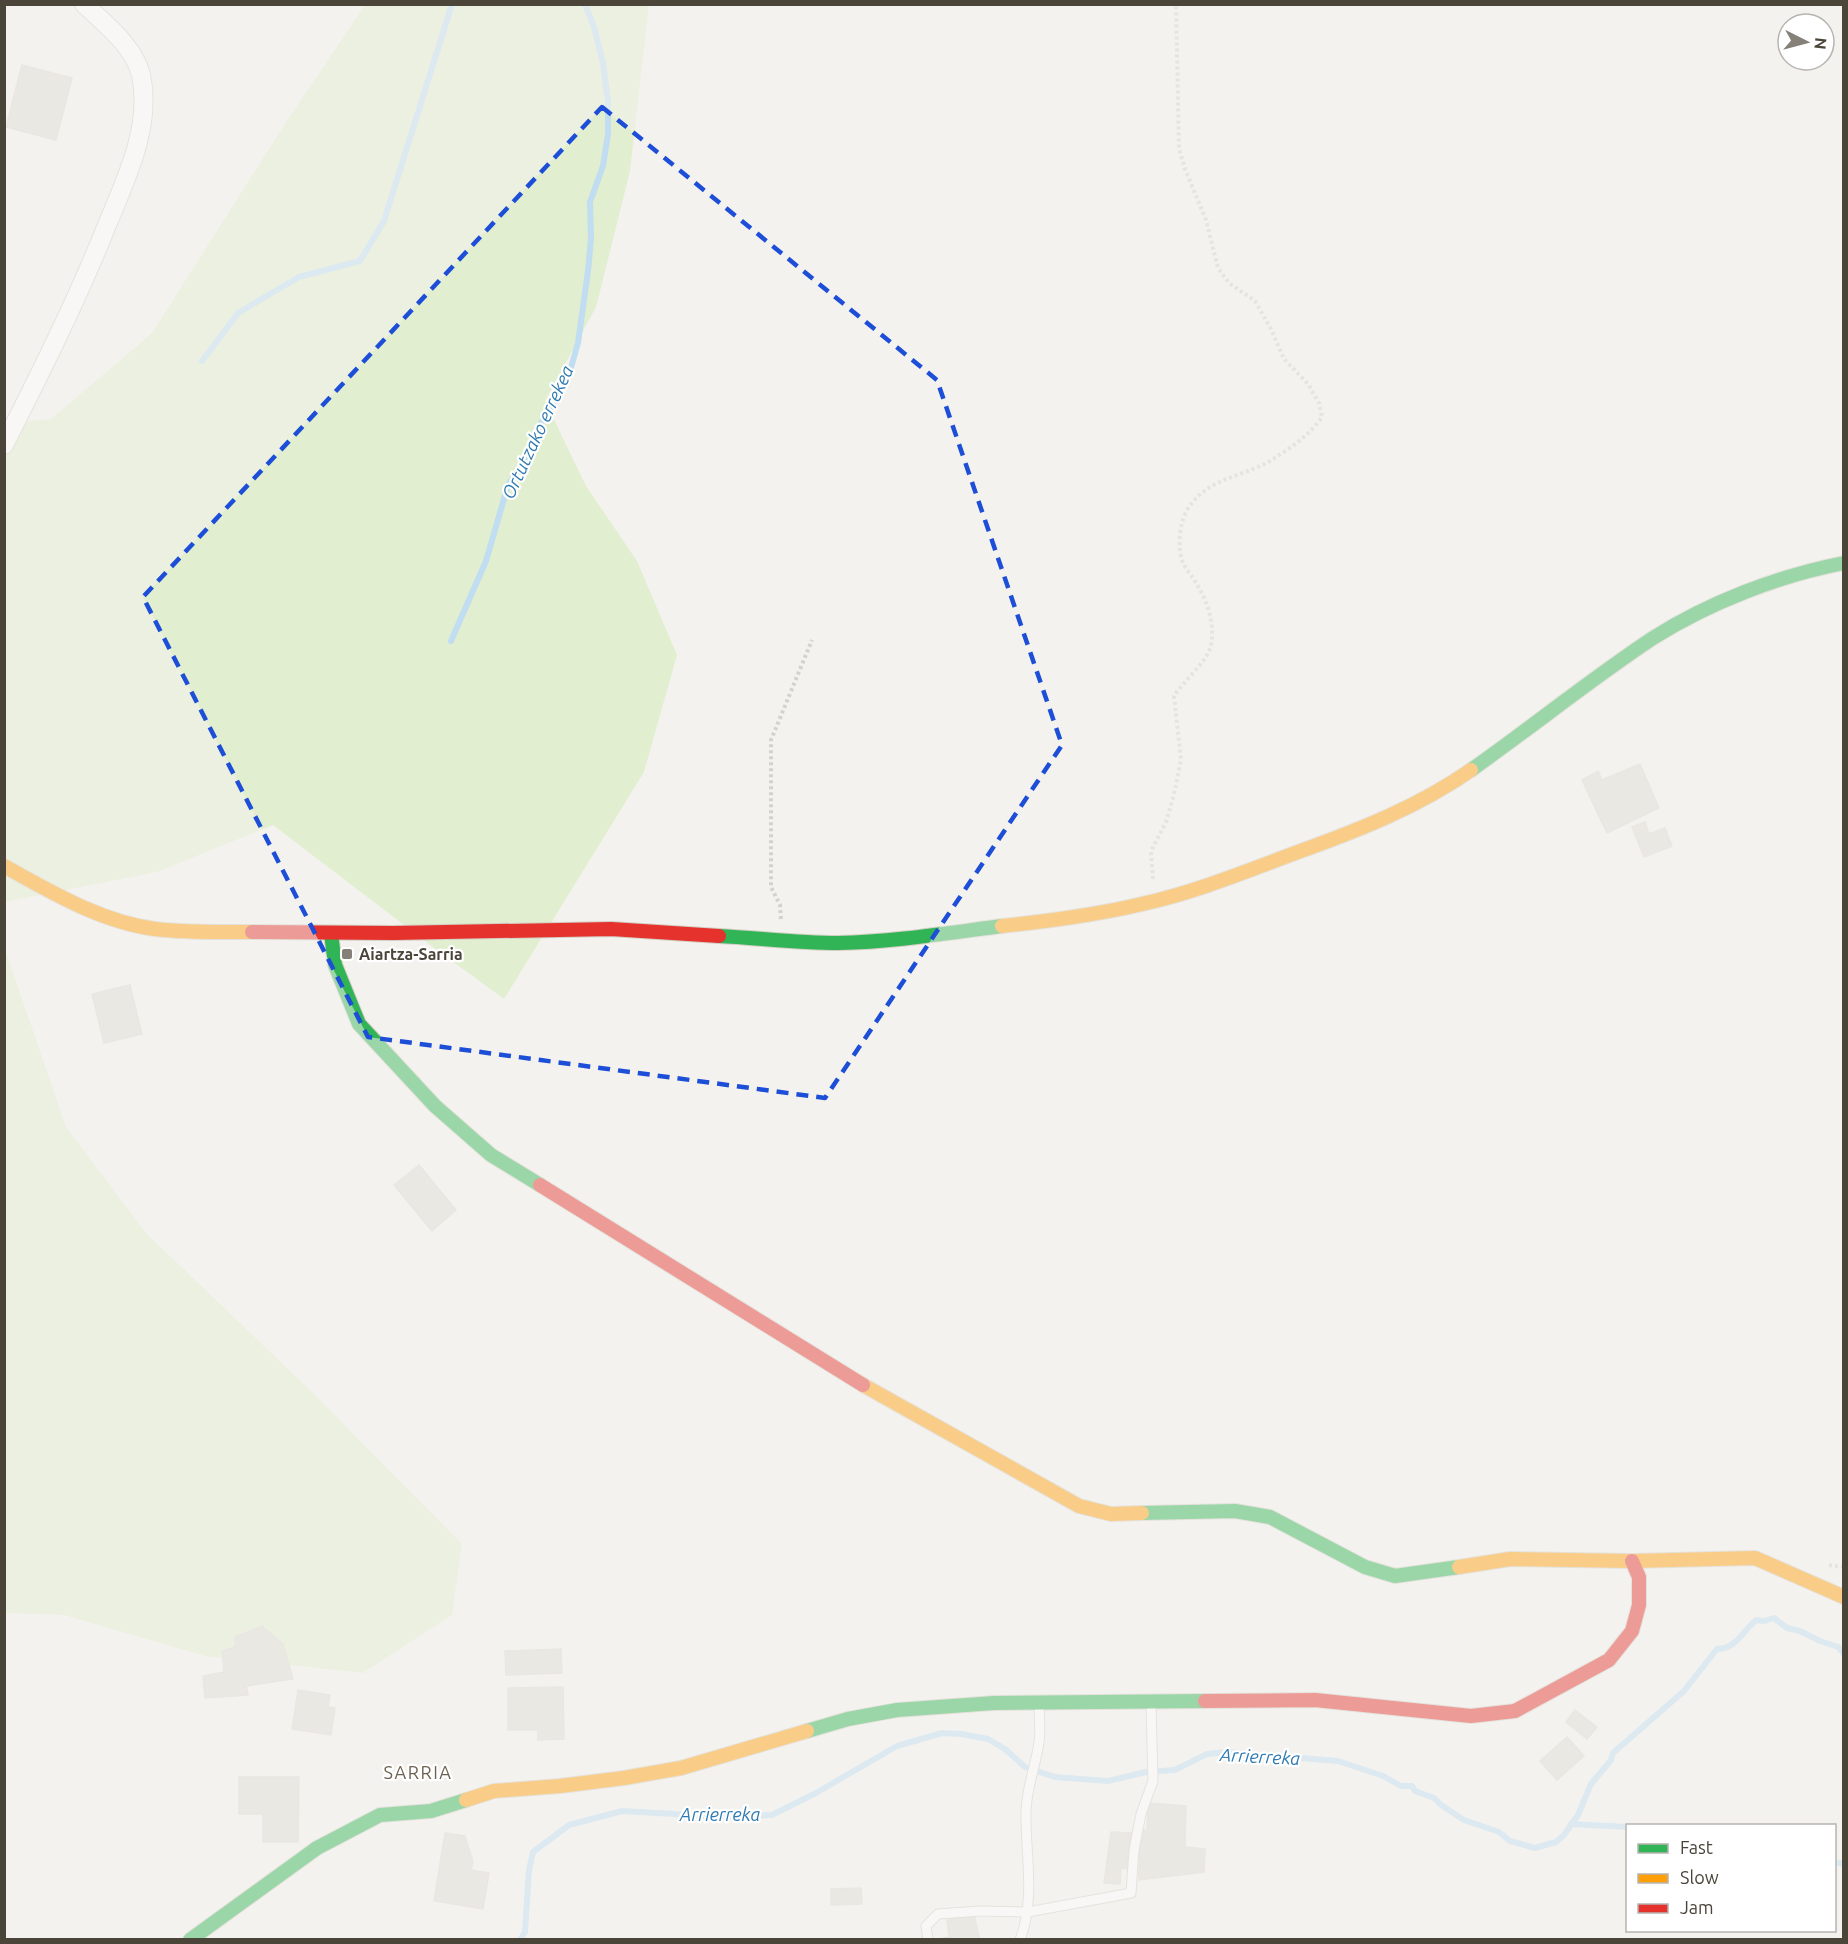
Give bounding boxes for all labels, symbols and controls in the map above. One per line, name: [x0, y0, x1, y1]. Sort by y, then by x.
north arrow: [1776, 12, 1836, 72]
text: N: [1811, 37, 1830, 50]
water label: Ortutzako errekea: [497, 362, 577, 502]
place label: Aiartza-Sarria: [359, 945, 463, 963]
marker: Aiartza-Sarria: [340, 947, 354, 961]
water label: Arrierreka: [1218, 1744, 1301, 1768]
district label: SARRIA: [384, 1762, 452, 1782]
water label: Arrierreka: [679, 1804, 760, 1824]
legend: [1626, 1824, 1836, 1932]
text: Fast: [1680, 1837, 1713, 1857]
text: Slow: [1680, 1867, 1719, 1887]
text: Jam: [1680, 1897, 1714, 1917]

